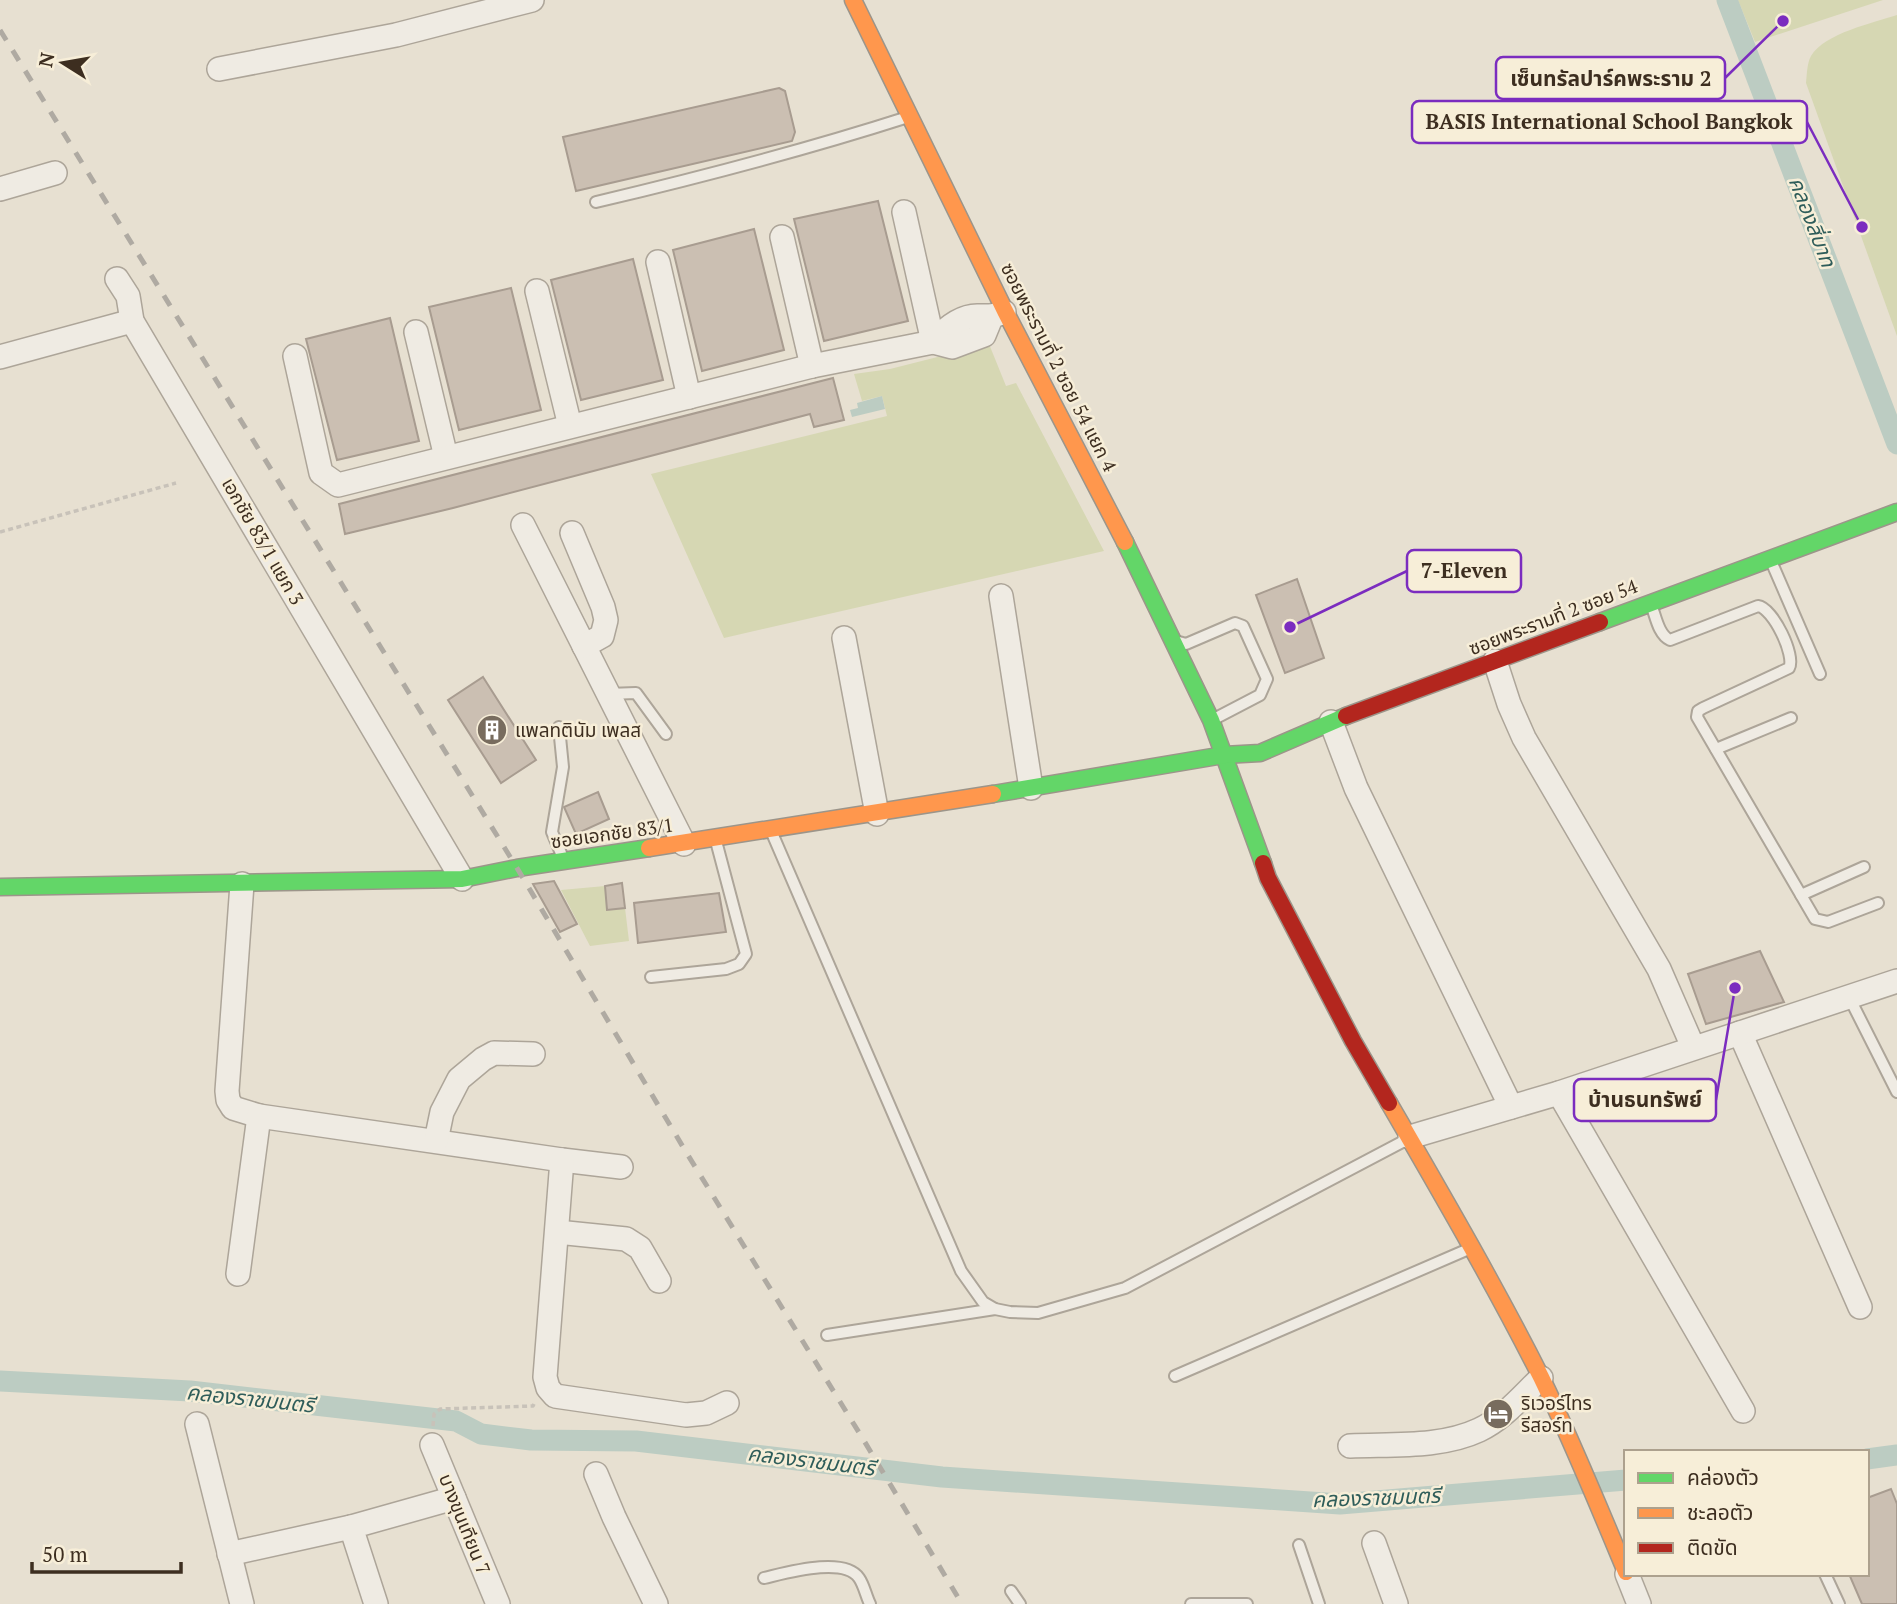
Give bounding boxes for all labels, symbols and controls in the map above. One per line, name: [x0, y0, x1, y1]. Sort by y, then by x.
north arrow: [28, 28, 98, 98]
text: N: [32, 50, 60, 69]
callout: เซ็นทรัลปาร์คพระราม 2: [1496, 57, 1725, 99]
text: เซ็นทรัลปาร์คพระราม 2: [1510, 64, 1712, 92]
callout: BASIS International School Bangkok: [1412, 101, 1807, 143]
text: BASIS International School Bangkok: [1425, 107, 1793, 135]
water label: คลองสี่บาท: [1783, 173, 1843, 272]
street label: ซอยพระรามที่ 2 ซอย 54 แยก 4: [996, 258, 1123, 476]
street label: เอกชัย 83/1 แยก 3: [217, 472, 310, 609]
callout: 7-Eleven: [1407, 550, 1521, 592]
text: 7-Eleven: [1421, 556, 1508, 584]
street label: ซอยพระรามที่ 2 ซอย 54: [1465, 573, 1642, 660]
building icon: แพลทตินัม เพลส: [475, 713, 509, 747]
place label: แพลทตินัม เพลส: [515, 717, 641, 742]
street label: ซอยเอกชัย 83/1: [549, 812, 675, 853]
callout: บ้านธนทรัพย์: [1574, 1079, 1716, 1121]
text: บ้านธนทรัพย์: [1588, 1085, 1702, 1113]
water label: คลองราชมนตรี: [185, 1377, 319, 1419]
place label: ริเวอร์ไทร รีสอร์ท: [1521, 1390, 1592, 1437]
hotel icon: ริเวอร์ไทร รีสอร์ท: [1481, 1397, 1515, 1431]
water label: คลองราชมนตรี: [746, 1438, 880, 1482]
legend: [1624, 1450, 1869, 1576]
text: คล่องตัว: [1687, 1463, 1759, 1491]
street label: บางขุนเทียน 7: [434, 1470, 497, 1578]
water label: คลองราชมนตรี: [1312, 1481, 1444, 1513]
text: ชะลอตัว: [1687, 1498, 1753, 1526]
scale bar: [32, 1530, 180, 1574]
text: ติดขัด: [1687, 1533, 1738, 1561]
text: 50 m: [42, 1540, 88, 1568]

